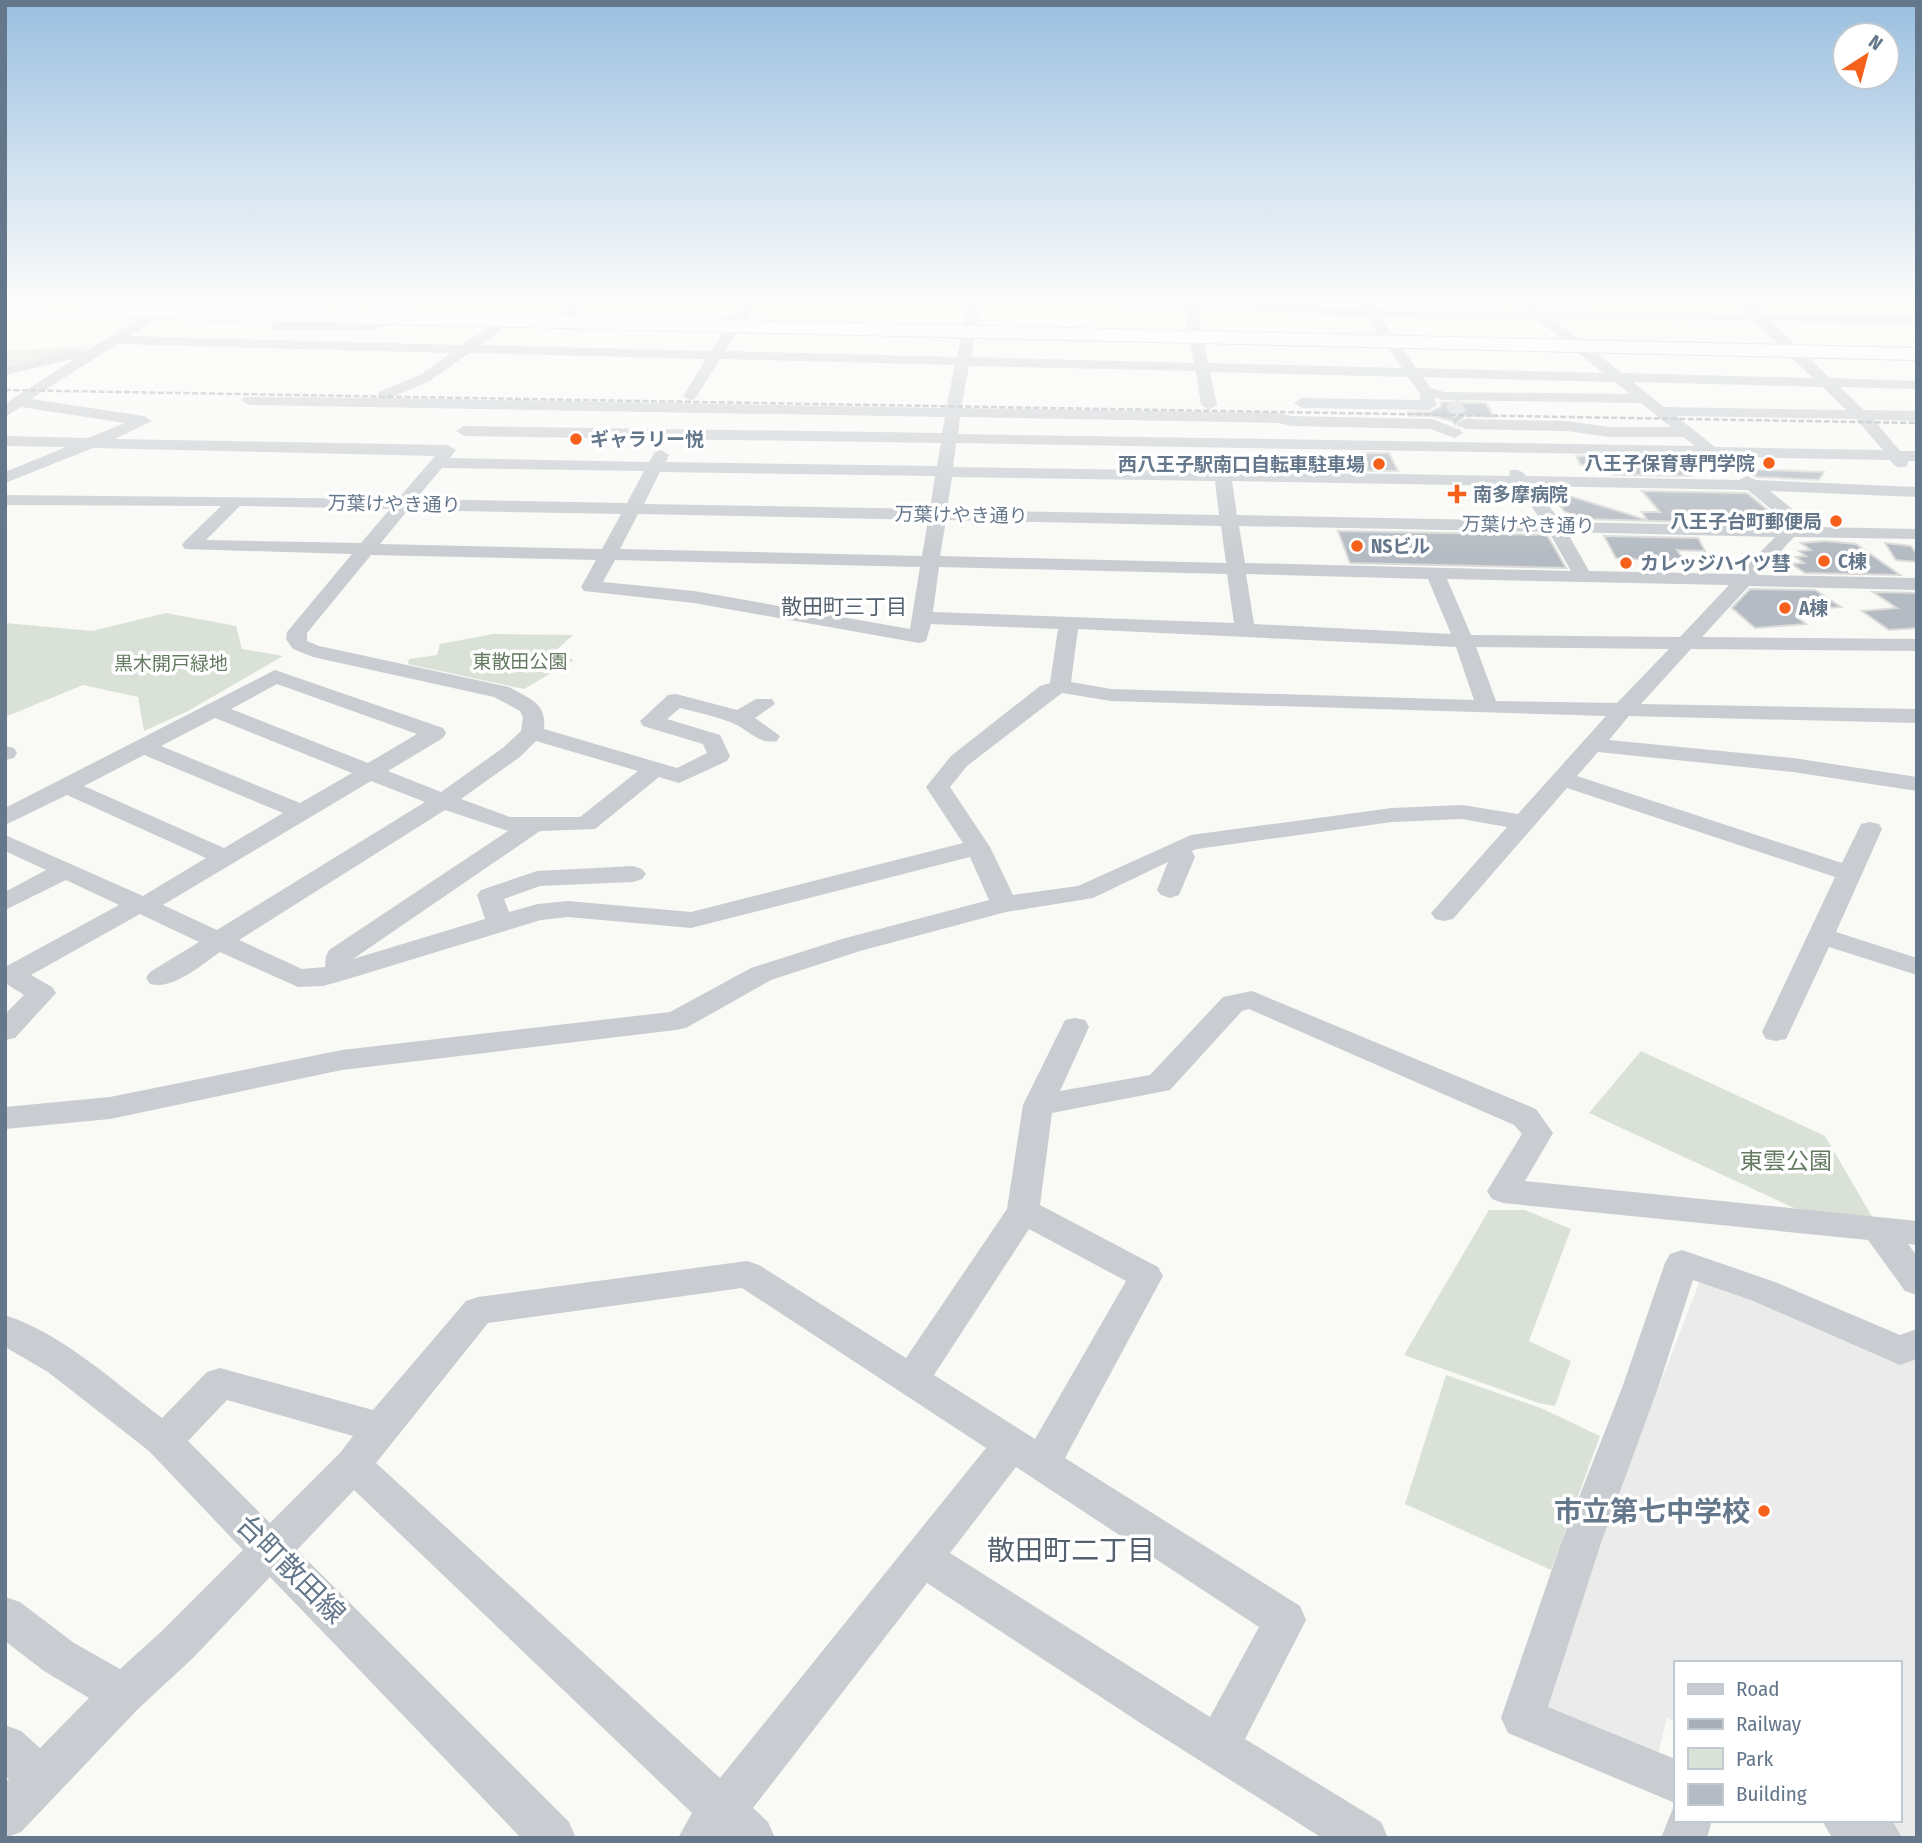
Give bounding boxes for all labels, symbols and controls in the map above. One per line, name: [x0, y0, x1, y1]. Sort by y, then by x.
north arrow: [1831, 21, 1901, 91]
text: N: [1864, 30, 1887, 55]
place label: ギャラリー悦: [590, 428, 704, 451]
marker: ギャラリー悦: [568, 431, 584, 447]
place label: 八王子保育専門学院: [1584, 452, 1755, 475]
place label: 西八王子駅南口自転車駐車場: [1118, 453, 1365, 476]
marker: 八王子保育専門学院: [1761, 455, 1777, 471]
marker: 西八王子駅南口自転車駐車場: [1371, 456, 1387, 472]
place label: 南多摩病院: [1473, 483, 1568, 506]
marker: 南多摩病院: [1447, 484, 1467, 504]
street label: 万葉けやき通り: [327, 491, 461, 517]
street label: 万葉けやき通り: [894, 502, 1028, 528]
place label: 八王子台町郵便局: [1670, 510, 1822, 533]
street label: 万葉けやき通り: [1461, 512, 1595, 538]
marker: 八王子台町郵便局: [1828, 513, 1844, 529]
place label: NSビル: [1371, 535, 1430, 558]
marker: NSビル: [1349, 538, 1365, 554]
place label: C棟: [1838, 550, 1867, 573]
place label: カレッジハイツ彗: [1640, 552, 1790, 575]
marker: C棟: [1816, 553, 1832, 569]
marker: カレッジハイツ彗: [1618, 555, 1634, 571]
district label: 散田町三丁目: [781, 594, 907, 620]
place label: A棟: [1798, 597, 1828, 620]
marker: A棟: [1777, 600, 1793, 616]
park label: 東散田公園: [472, 650, 568, 673]
park label: 黒木開戸緑地: [114, 652, 228, 675]
park label: 東雲公園: [1740, 1147, 1832, 1175]
place label: 市立第七中学校: [1554, 1495, 1750, 1528]
marker: 市立第七中学校: [1756, 1503, 1772, 1519]
street label: 台町散田線: [230, 1508, 352, 1630]
district label: 散田町二丁目: [987, 1534, 1155, 1567]
legend: [1674, 1661, 1901, 1822]
text: Road: [1736, 1676, 1780, 1702]
text: Railway: [1736, 1711, 1802, 1737]
text: Park: [1736, 1746, 1774, 1772]
text: Building: [1736, 1781, 1807, 1807]

